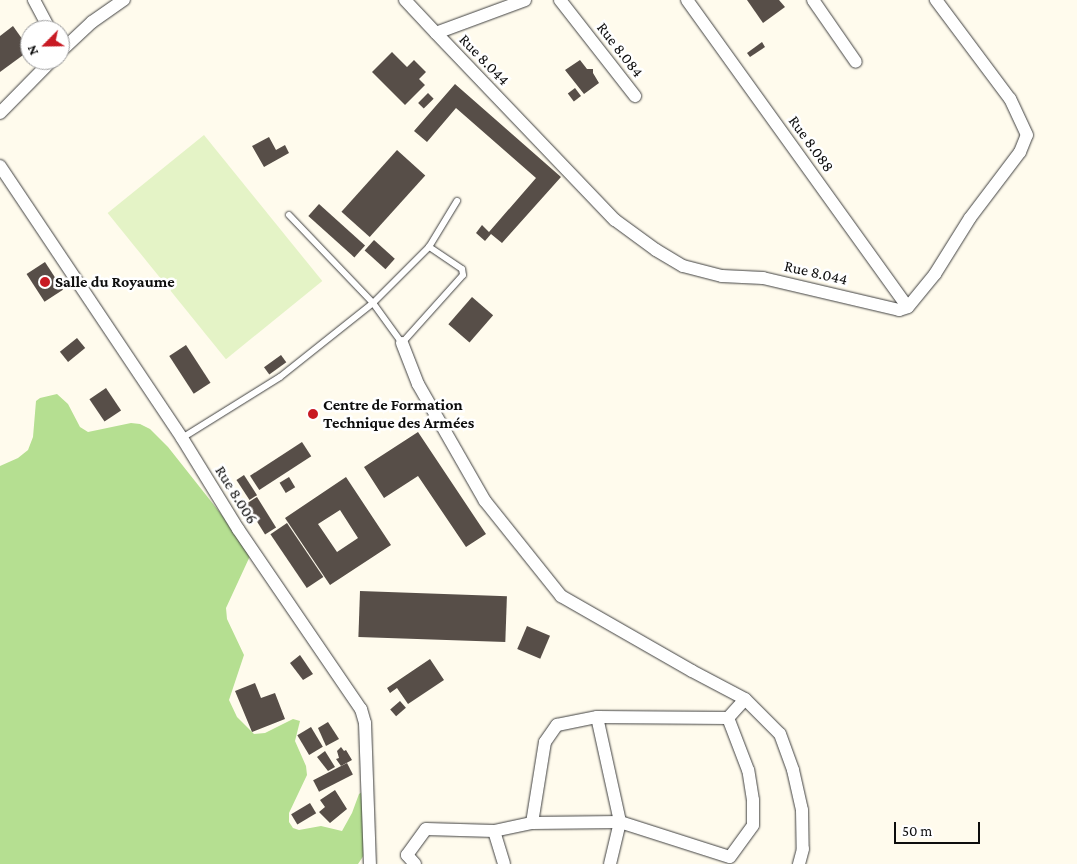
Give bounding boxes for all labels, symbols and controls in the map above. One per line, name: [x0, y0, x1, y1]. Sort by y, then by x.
street label: Rue 8.084: [593, 19, 647, 81]
north arrow: [20, 20, 70, 70]
street label: Rue 8.044: [455, 30, 513, 90]
text: N: [23, 43, 41, 58]
street label: Rue 8.088: [784, 112, 838, 176]
street label: Rue 8.044: [783, 256, 849, 290]
place label: Salle du Royaume: [55, 272, 175, 292]
marker: Salle du Royaume: [39, 276, 51, 288]
place label: Centre de Formation Technique des Armées: [323, 395, 474, 433]
marker: Centre de Formation Technique des Armées: [307, 408, 319, 420]
street label: Rue 8.006: [211, 462, 261, 528]
scale bar: [897, 812, 983, 844]
text: 50 m: [902, 823, 932, 839]

